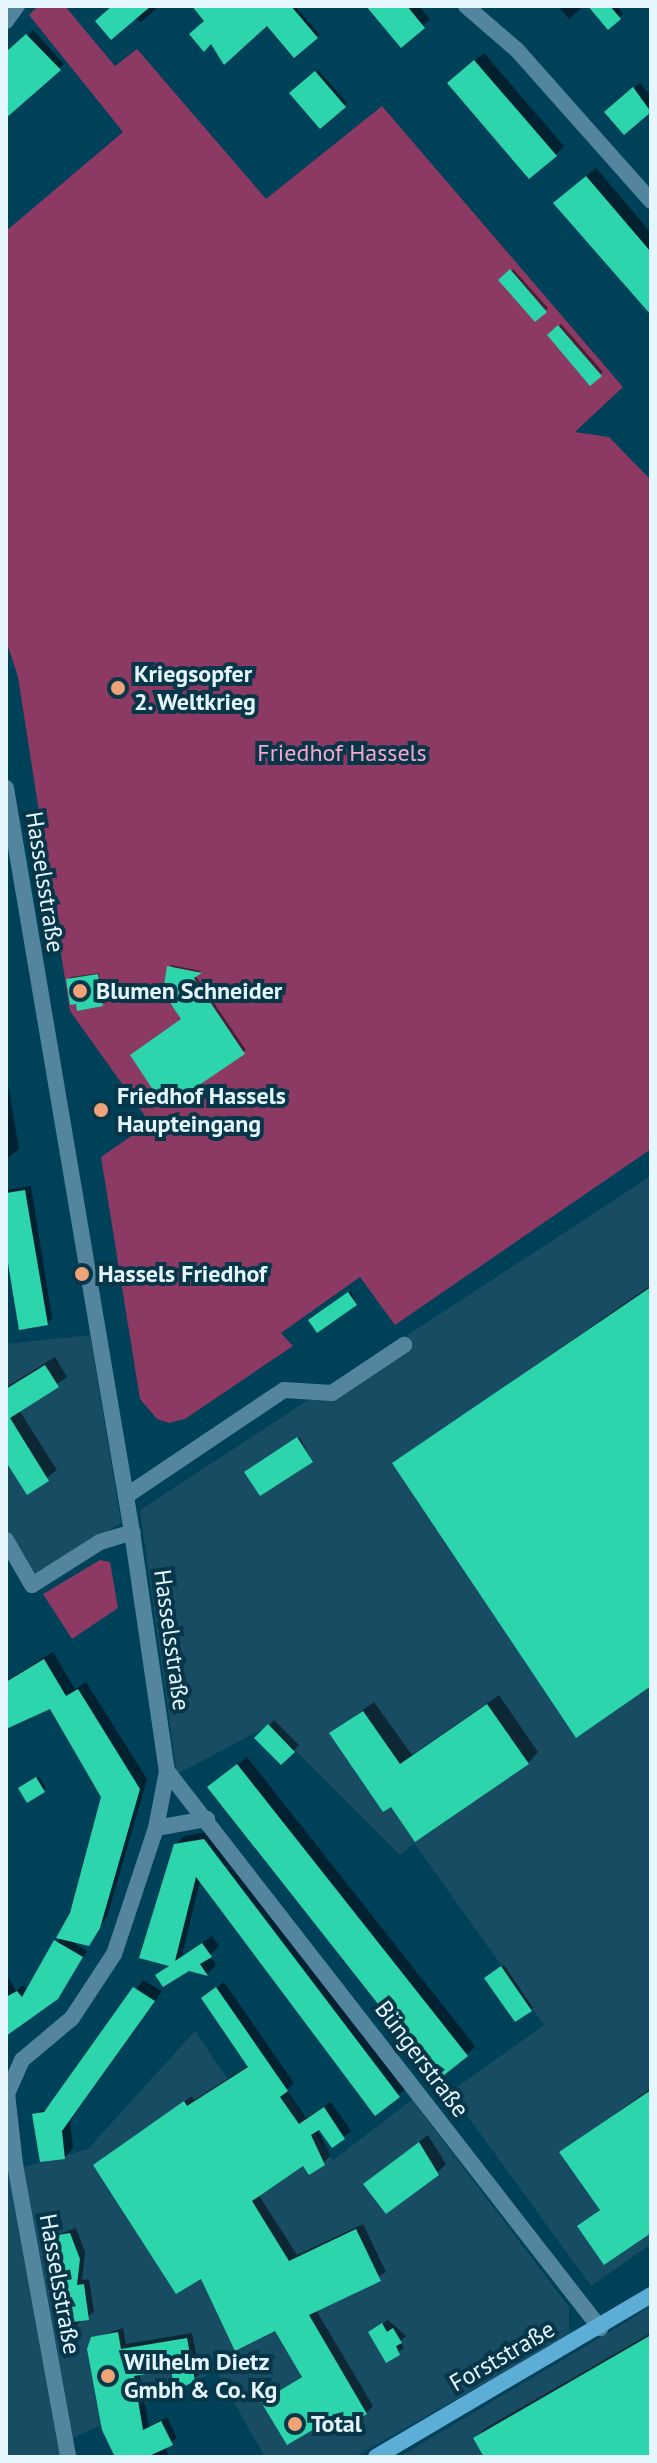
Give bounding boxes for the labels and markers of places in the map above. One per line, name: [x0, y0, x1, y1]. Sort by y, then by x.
place label: Kriegsopfer 2. Weltkrieg: [134, 660, 258, 716]
marker: Kriegsopfer 2. Weltkrieg: [109, 679, 127, 697]
place label: Blumen Schneider: [96, 977, 282, 1005]
marker: Blumen Schneider: [71, 982, 89, 1000]
place label: Friedhof Hassels Haupteingang: [117, 1082, 286, 1138]
marker: Friedhof Hassels Haupteingang: [92, 1101, 110, 1119]
place label: Hassels Friedhof: [98, 1260, 267, 1288]
marker: Hassels Friedhof: [73, 1265, 91, 1283]
place label: Wilhelm Dietz Gmbh & Co. Kg: [124, 2348, 279, 2404]
marker: Wilhelm Dietz Gmbh & Co. Kg: [99, 2367, 117, 2385]
place label: Total: [311, 2410, 362, 2438]
marker: Total: [286, 2415, 304, 2433]

